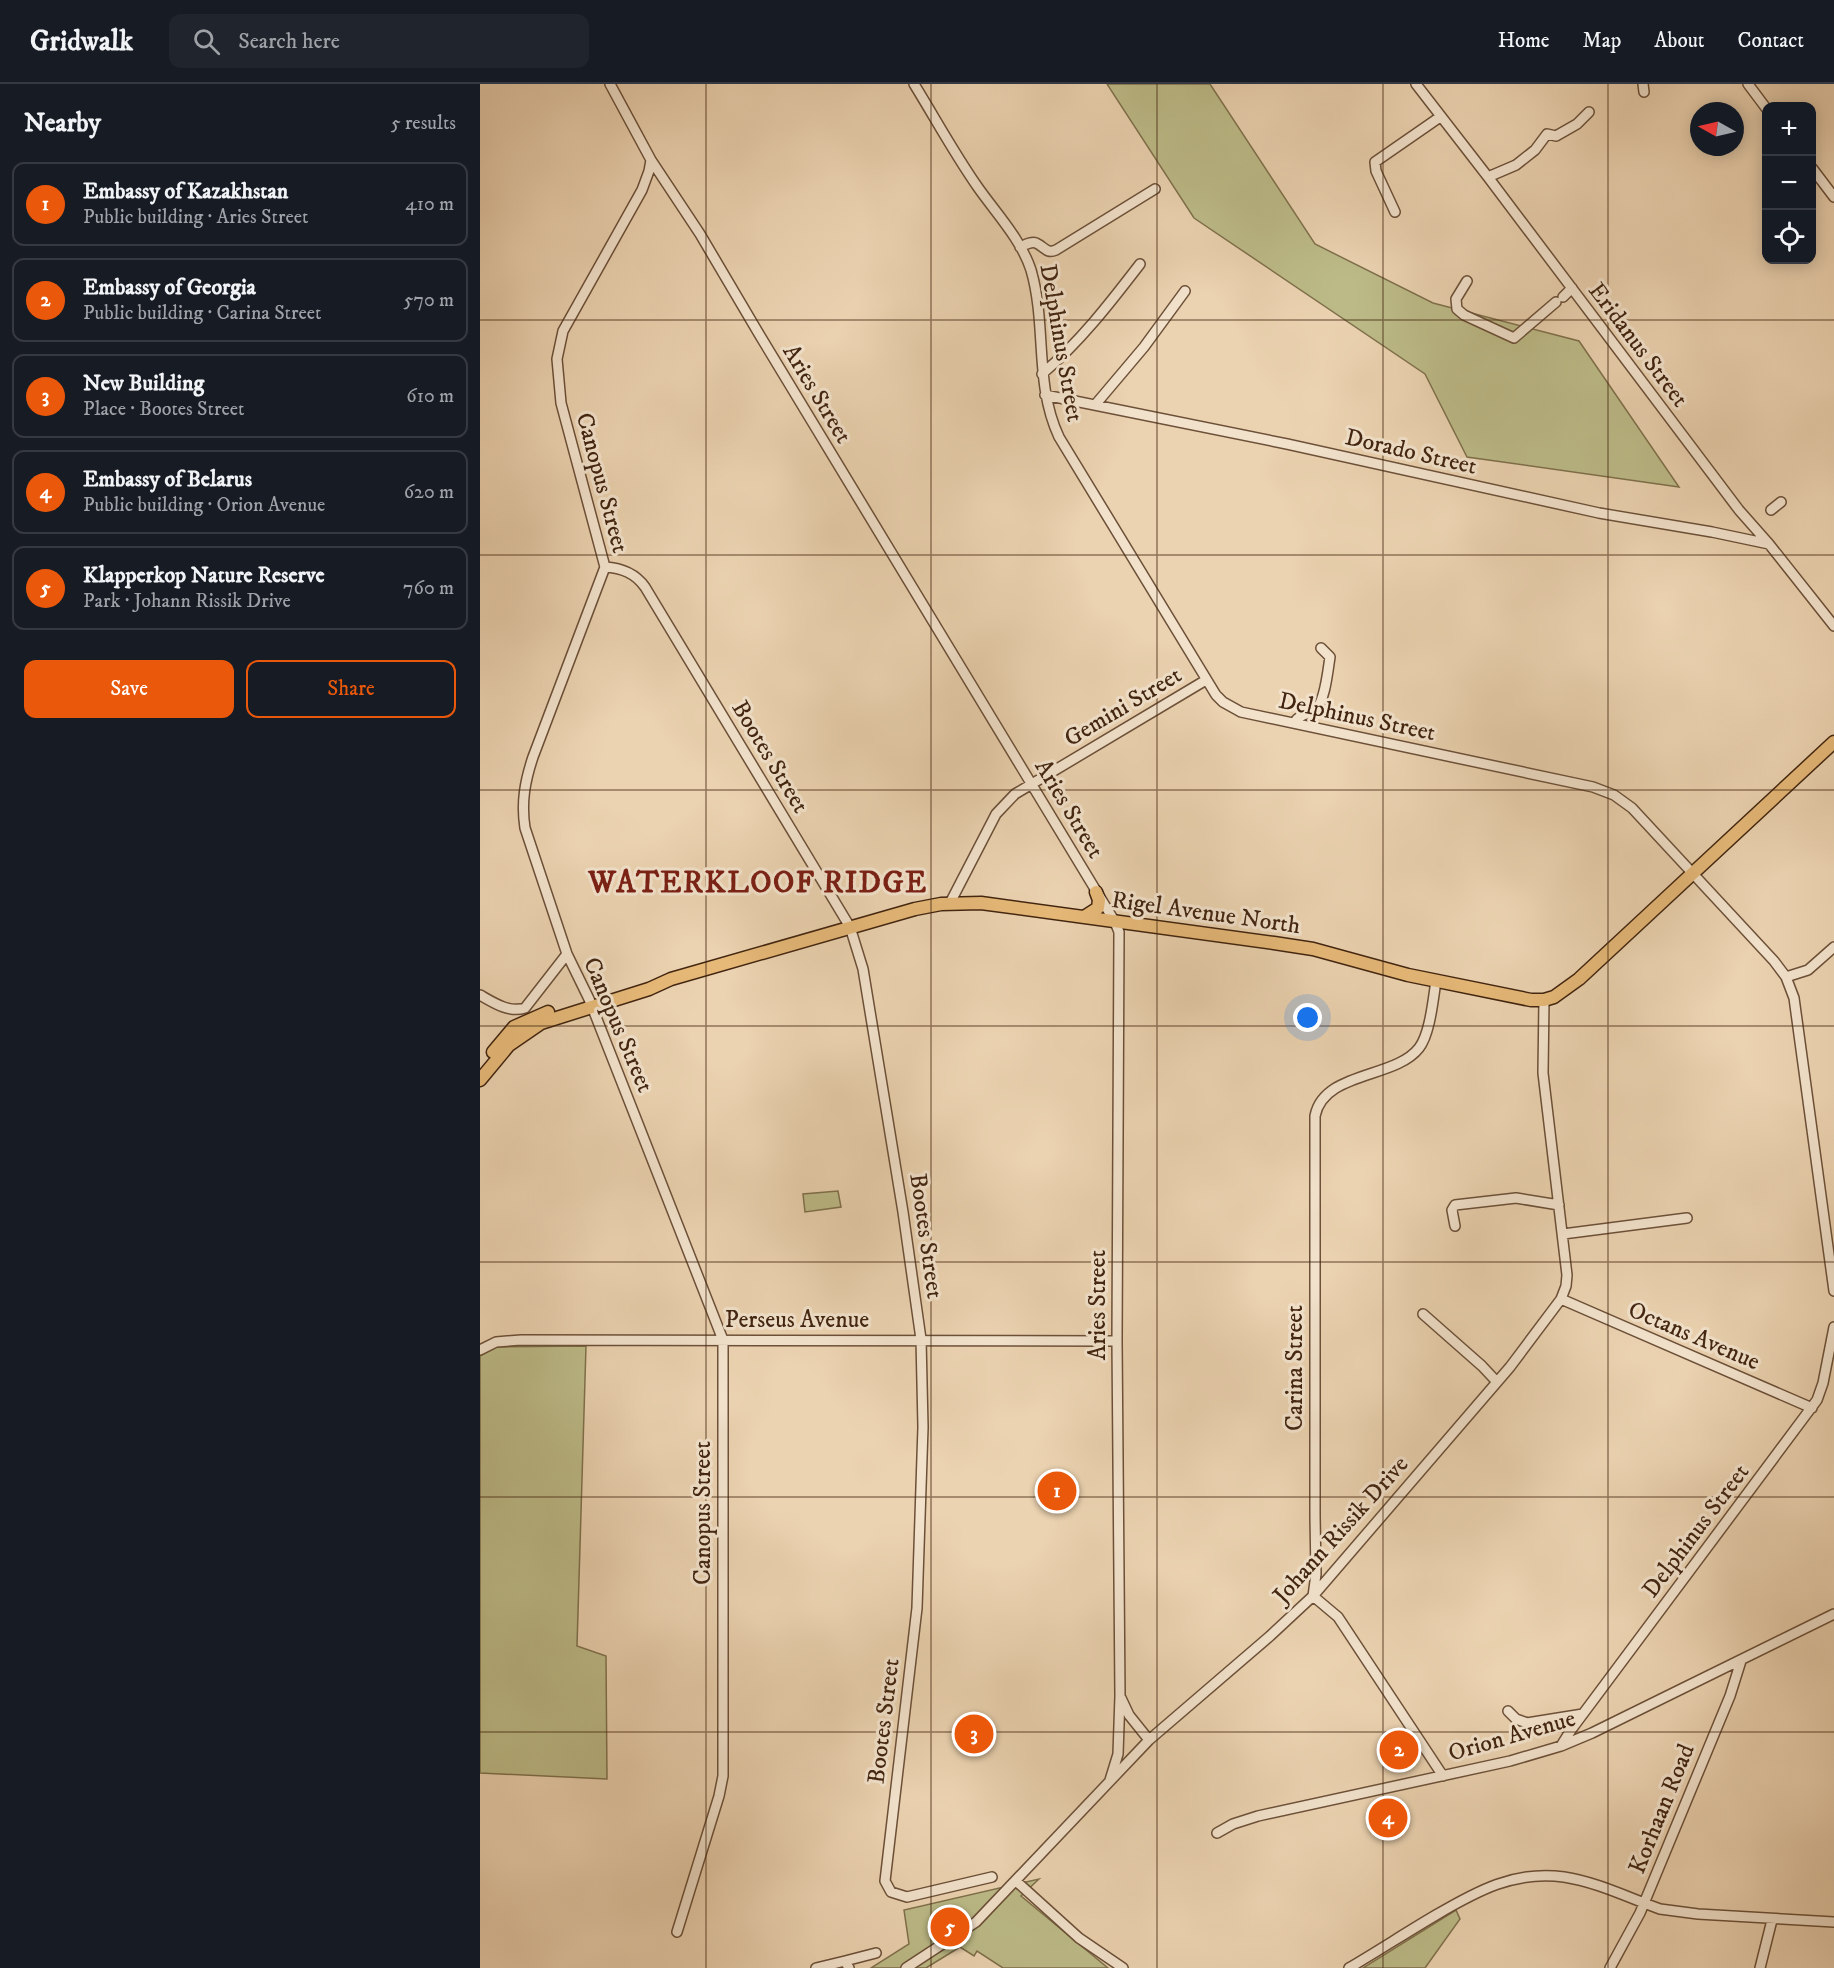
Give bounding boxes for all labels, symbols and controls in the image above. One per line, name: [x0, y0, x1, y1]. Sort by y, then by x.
search box: [169, 14, 589, 68]
text: Gridwalk: [30, 24, 133, 59]
icon: search: [190, 25, 223, 58]
text: Search here: [238, 28, 340, 55]
text: Home: [1498, 28, 1550, 54]
text: Map: [1583, 28, 1621, 54]
text: About: [1654, 28, 1705, 54]
text: Contact: [1738, 28, 1804, 54]
north arrow: [1690, 102, 1744, 156]
map controls: [1762, 102, 1816, 264]
button: +: [1762, 102, 1816, 156]
text: Nearby: [24, 107, 101, 140]
text: 5 results: [391, 111, 456, 136]
button: −: [1762, 156, 1816, 210]
text: Embassy of Kazakhstan: [83, 178, 288, 205]
text: 1: [42, 192, 49, 217]
text: 410 m: [405, 192, 454, 217]
text: Public building · Aries Street: [83, 205, 308, 230]
button: locate: [1762, 210, 1816, 264]
street label: Delphinus Street: [1032, 262, 1090, 425]
text: Embassy of Georgia: [83, 274, 256, 301]
street label: Eridanus Street: [1581, 277, 1695, 413]
text: 2: [41, 288, 50, 313]
text: 570 m: [403, 288, 454, 313]
text: Public building · Carina Street: [83, 301, 321, 326]
street label: Aries Street: [776, 339, 858, 449]
text: New Building: [83, 370, 204, 397]
text: 3: [42, 384, 49, 409]
text: 610 m: [406, 384, 454, 409]
text: Place · Bootes Street: [83, 397, 244, 422]
street label: Canopus Street: [569, 410, 635, 557]
street label: Dorado Street: [1342, 422, 1480, 482]
text: Embassy of Belarus: [83, 466, 252, 493]
text: 4: [40, 480, 51, 505]
text: 620 m: [404, 480, 454, 505]
text: Public building · Orion Avenue: [83, 493, 325, 518]
text: Klapperkop Nature Reserve: [83, 562, 325, 589]
text: 5: [41, 576, 50, 601]
text: 760 m: [403, 576, 454, 601]
text: Park · Johann Rissik Drive: [83, 589, 291, 614]
button: Save: [24, 660, 234, 718]
button: Share: [246, 660, 456, 718]
street label: Gemini Street: [1059, 660, 1187, 754]
street label: Delphinus Street: [1276, 686, 1439, 748]
street label: Bootes Street: [725, 695, 815, 819]
street label: Aries Street: [1028, 754, 1110, 864]
district label: WATERKLOOF RIDGE: [587, 865, 928, 902]
street label: Rigel Avenue North: [1110, 885, 1303, 941]
street label: Canopus Street: [576, 953, 660, 1097]
your location: [1293, 1003, 1322, 1032]
street label: Bootes Street: [902, 1171, 950, 1301]
street label: Aries Street: [1083, 1250, 1113, 1360]
street label: Octans Avenue: [1624, 1295, 1764, 1377]
street label: Perseus Avenue: [725, 1305, 869, 1335]
street label: Carina Street: [1280, 1305, 1310, 1431]
street label: Canopus Street: [688, 1441, 718, 1585]
street label: Johann Rissik Drive: [1265, 1450, 1415, 1612]
street label: Delphinus Street: [1636, 1458, 1756, 1604]
pin: 1: [1038, 1468, 1076, 1514]
street label: Bootes Street: [861, 1656, 907, 1785]
street label: Orion Avenue: [1445, 1704, 1579, 1768]
pin: 3: [954, 1712, 994, 1756]
pin: 2: [1380, 1728, 1418, 1772]
street label: Korhaan Road: [1622, 1740, 1702, 1878]
pin: 4: [1368, 1796, 1408, 1840]
pin: 5: [930, 1904, 970, 1950]

